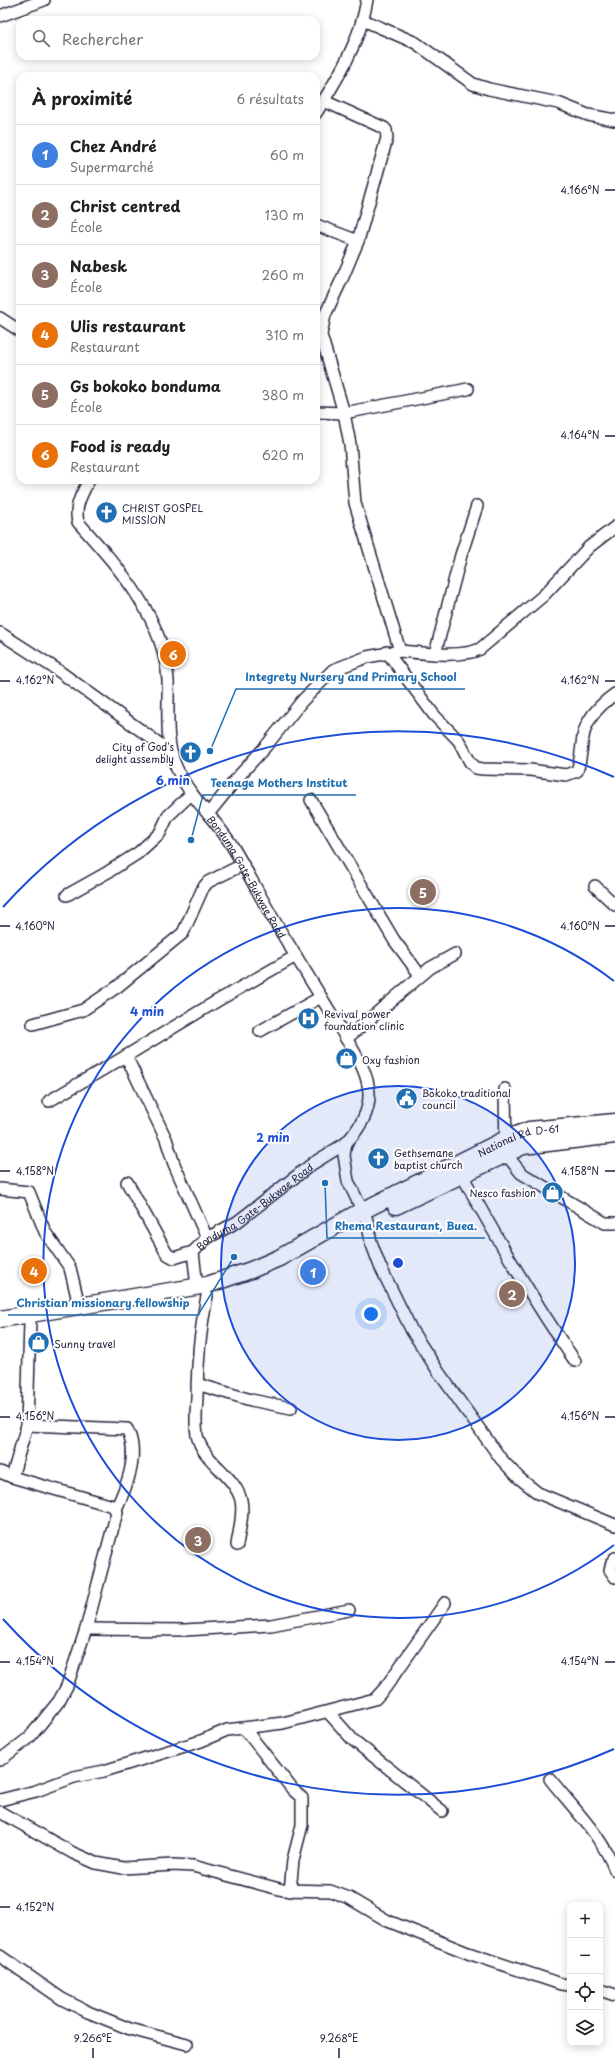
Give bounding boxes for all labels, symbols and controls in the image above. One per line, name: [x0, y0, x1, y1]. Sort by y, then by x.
search box: [16, 16, 320, 60]
icon: search: [30, 27, 52, 49]
text: Rechercher: [62, 27, 143, 50]
text: À proximité: [32, 85, 132, 111]
text: 6 résultats: [237, 89, 304, 108]
text: Chez André: [70, 134, 157, 157]
text: 1: [42, 145, 48, 164]
text: 60 m: [270, 145, 304, 164]
text: Supermarché: [70, 157, 154, 176]
text: 4.166°N: [561, 182, 600, 197]
text: Christ centred: [70, 194, 181, 217]
text: 2: [40, 205, 50, 224]
text: 130 m: [265, 205, 304, 224]
text: École: [70, 217, 102, 236]
text: Nabesk: [70, 254, 127, 277]
text: 3: [41, 265, 49, 284]
text: 260 m: [262, 265, 304, 284]
text: École: [70, 277, 102, 296]
text: Ulis restaurant: [70, 314, 186, 337]
text: 4: [41, 325, 49, 344]
text: 310 m: [265, 325, 304, 344]
text: Restaurant: [70, 337, 140, 356]
text: Gs bokoko bonduma: [70, 374, 221, 397]
text: 5: [41, 385, 49, 404]
text: 380 m: [261, 385, 304, 404]
text: École: [70, 397, 102, 416]
text: 4.164°N: [561, 427, 600, 442]
text: Food is ready: [70, 434, 170, 457]
text: 6: [40, 445, 50, 464]
text: 620 m: [262, 445, 304, 464]
text: Restaurant: [70, 457, 140, 476]
church icon: CHRIST GOSPEL MISSION: [94, 500, 120, 526]
place label: CHRIST GOSPEL MISSION: [122, 500, 204, 527]
pin: 6: [160, 639, 186, 669]
callout: Integrety Nursery and Primary School: [236, 666, 465, 689]
text: Integrety Nursery and Primary School: [245, 668, 457, 685]
text: 4.162°N: [16, 672, 54, 687]
text: 4.162°N: [561, 672, 599, 687]
place label: City of God's delight assembly: [96, 739, 174, 766]
church icon: City of God's delight assembly: [177, 739, 203, 765]
text: 6 min: [156, 771, 190, 789]
callout: Teenage Mothers Institut: [203, 772, 356, 795]
text: Teenage Mothers Institut: [210, 774, 348, 791]
street label: Bonduma Gate-Bukwae Road: [204, 812, 290, 941]
pin: 5: [410, 877, 436, 907]
text: 4.160°N: [15, 918, 55, 933]
text: 4.160°N: [560, 918, 600, 933]
text: 4 min: [130, 1002, 164, 1020]
hospital icon: Revival power foundation clinic: [295, 1006, 321, 1032]
place label: Revival power foundation clinic: [324, 1006, 404, 1033]
shop icon: Oxy fashion: [333, 1046, 359, 1072]
place label: Oxy fashion: [362, 1052, 420, 1067]
public building icon: Bokoko traditional council: [393, 1085, 419, 1111]
place label: Bokoko traditional council: [422, 1085, 511, 1112]
street label: National Rd. D-61: [475, 1120, 560, 1160]
text: 2 min: [256, 1128, 290, 1146]
church icon: Gethsemane baptist church: [366, 1145, 392, 1171]
place label: Gethsemane baptist church: [394, 1145, 463, 1172]
street label: Bonduma Gate-Bukwae Road: [192, 1159, 316, 1253]
text: 4.158°N: [16, 1163, 54, 1178]
text: 4.158°N: [561, 1163, 599, 1178]
shop icon: Nesco fashion: [539, 1179, 565, 1205]
place label: Nesco fashion: [470, 1185, 536, 1200]
callout: Rhema Restaurant, Buea.: [327, 1215, 485, 1238]
text: Rhema Restaurant, Buea.: [335, 1217, 477, 1234]
pin: 4: [21, 1256, 47, 1286]
centre of rings: [391, 1256, 405, 1270]
pin: 1: [300, 1257, 326, 1287]
pin: 2: [499, 1279, 525, 1309]
callout: Christian missionary fellowship: [8, 1292, 198, 1315]
text: Christian missionary fellowship: [17, 1294, 190, 1311]
your location: [361, 1304, 381, 1324]
shop icon: Sunny travel: [25, 1330, 51, 1356]
place label: Sunny travel: [54, 1336, 116, 1351]
text: 4.156°N: [16, 1408, 54, 1423]
text: 4.156°N: [561, 1408, 599, 1423]
pin: 3: [185, 1525, 211, 1555]
text: 4.154°N: [16, 1653, 54, 1668]
text: 4.154°N: [561, 1653, 599, 1668]
text: 4.152°N: [16, 1899, 54, 1914]
map controls: [567, 1902, 603, 2046]
button: +: [567, 1902, 603, 1938]
button: −: [567, 1938, 603, 1974]
button: locate: [567, 1974, 603, 2010]
button: layers: [567, 2010, 603, 2046]
text: 9.266°E: [74, 2030, 112, 2045]
text: 9.268°E: [320, 2030, 358, 2045]

